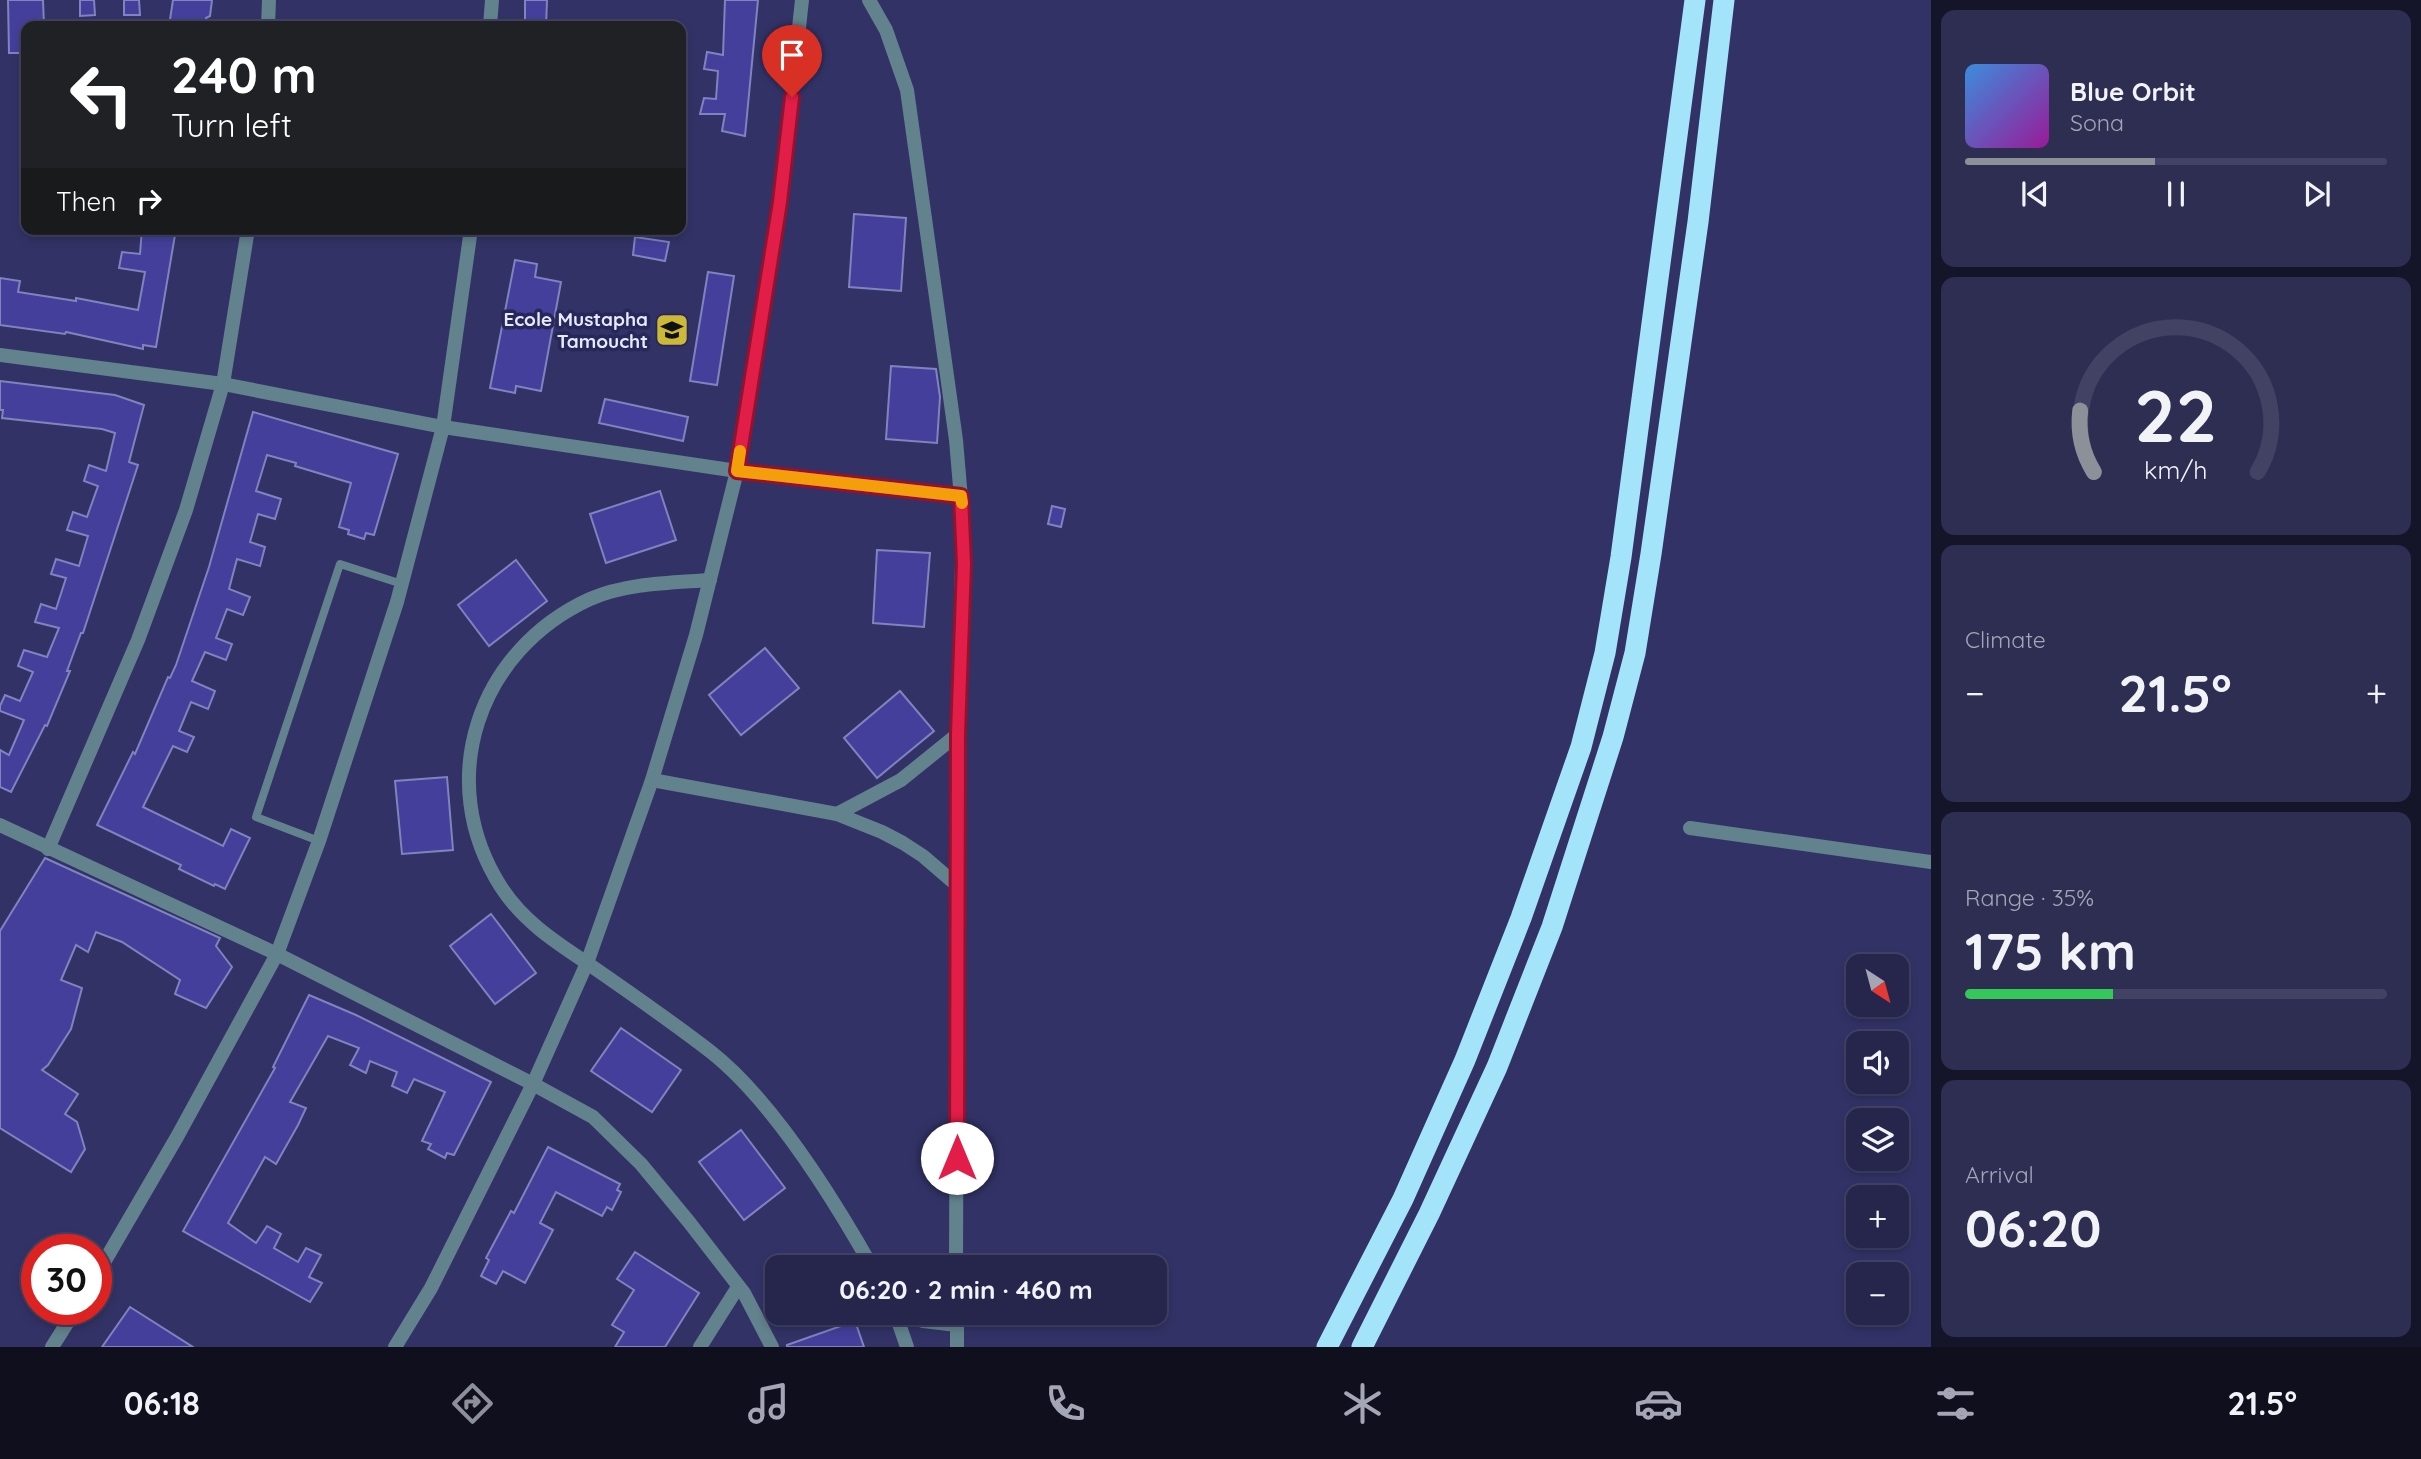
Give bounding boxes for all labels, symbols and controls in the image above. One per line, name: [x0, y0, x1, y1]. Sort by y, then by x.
pin: [762, 25, 822, 97]
icon: arrive: [773, 36, 811, 74]
text: 240 m: [171, 44, 317, 105]
icon: left: [56, 49, 147, 140]
text: Blue Orbit: [2070, 75, 2196, 108]
text: Turn left: [171, 105, 292, 145]
text: Sona: [2070, 108, 2124, 137]
icon: previous: [2016, 175, 2054, 213]
icon: pause: [2157, 175, 2195, 213]
icon: next: [2298, 175, 2336, 213]
icon: right: [130, 182, 168, 220]
text: Then: [56, 185, 116, 218]
place label: Ecole Mustapha Tamoucht: [503, 307, 648, 353]
school or university icon: Ecole Mustapha Tamoucht: [653, 311, 691, 349]
text: 22: [2135, 370, 2217, 461]
text: km/h: [2144, 454, 2208, 485]
text: Climate: [1965, 625, 2046, 654]
text: 21.5°: [2119, 660, 2232, 725]
text: −: [1965, 669, 1985, 717]
text: +: [2366, 669, 2387, 717]
text: Range · 35%: [1965, 883, 2094, 912]
text: 175 km: [1965, 918, 2136, 983]
north arrow: [1846, 954, 1909, 1017]
map controls: [1846, 954, 1909, 1325]
button: sound: [1846, 1031, 1909, 1094]
button: layers: [1846, 1108, 1909, 1171]
position arrow: [920, 1121, 994, 1195]
text: Arrival: [1965, 1160, 2034, 1189]
button: +: [1846, 1185, 1909, 1248]
text: 06:20: [1965, 1195, 2101, 1260]
speed limit sign: 30: [21, 1234, 112, 1325]
button: −: [1846, 1262, 1909, 1325]
text: 06:20 · 2 min · 460 m: [839, 1273, 1093, 1306]
icon: directions: [448, 1379, 497, 1428]
icon: music: [744, 1379, 793, 1428]
icon: phone: [1041, 1379, 1090, 1428]
icon: climate: [1338, 1379, 1387, 1428]
icon: car: [1634, 1379, 1683, 1428]
icon: filters: [1931, 1379, 1980, 1428]
text: 06:18: [124, 1383, 200, 1423]
text: 21.5°: [2228, 1383, 2297, 1423]

